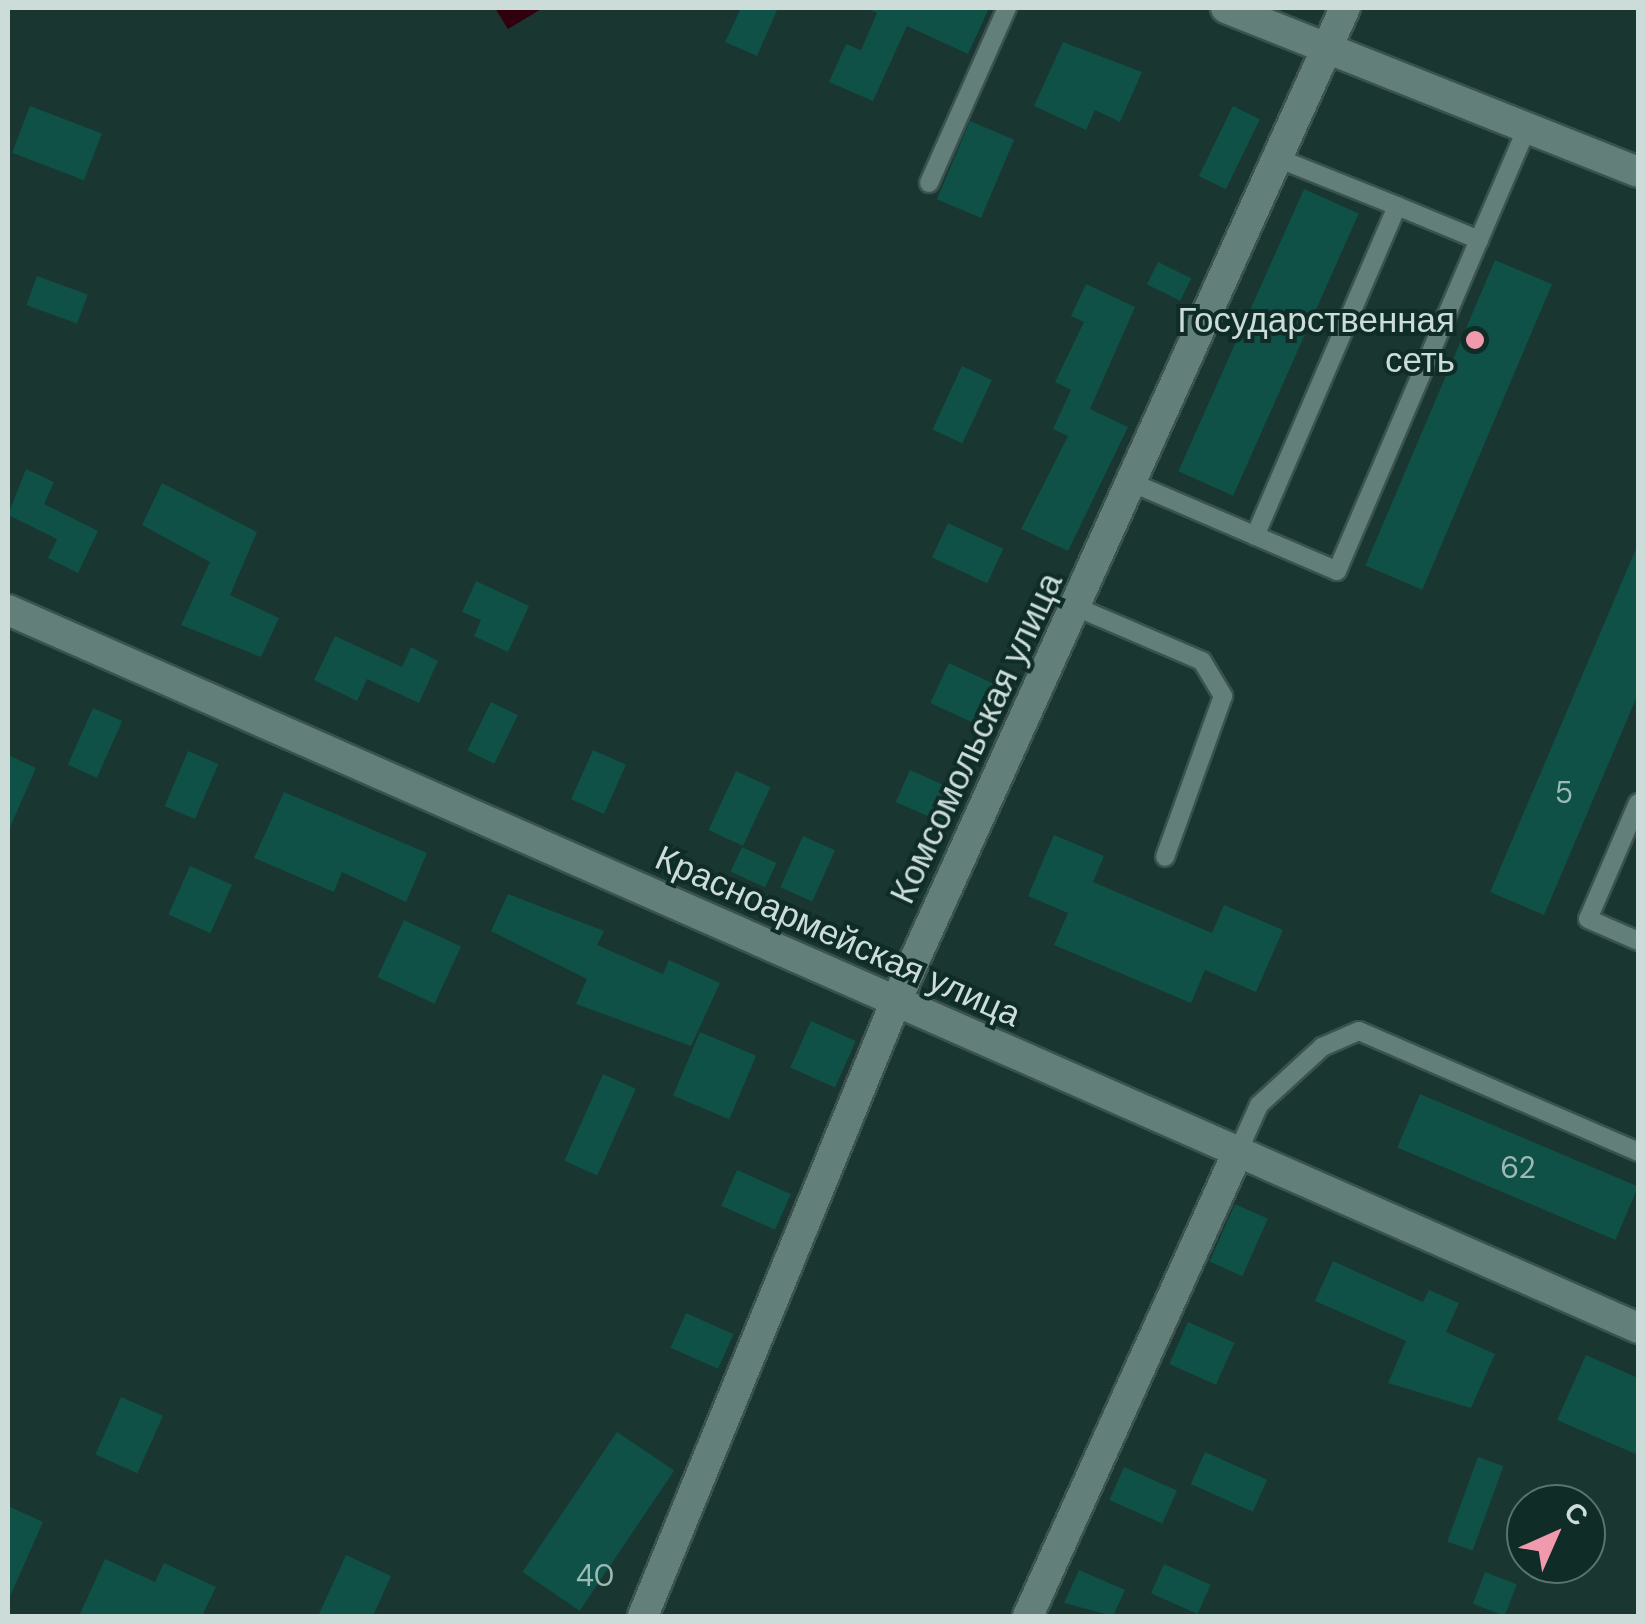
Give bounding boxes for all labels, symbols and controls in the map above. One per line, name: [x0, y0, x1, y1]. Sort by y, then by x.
place label: Государственная сеть: [1177, 299, 1455, 381]
marker: Государственная сеть: [1464, 329, 1486, 351]
street label: Комсомольская улица: [881, 566, 1071, 910]
house number: 5: [1555, 775, 1573, 811]
street label: Красноармейская улица: [649, 836, 1027, 1036]
house number: 62: [1500, 1150, 1536, 1186]
north arrow: [1506, 1484, 1606, 1584]
text: С: [1556, 1494, 1596, 1534]
house number: 40: [576, 1558, 614, 1594]

